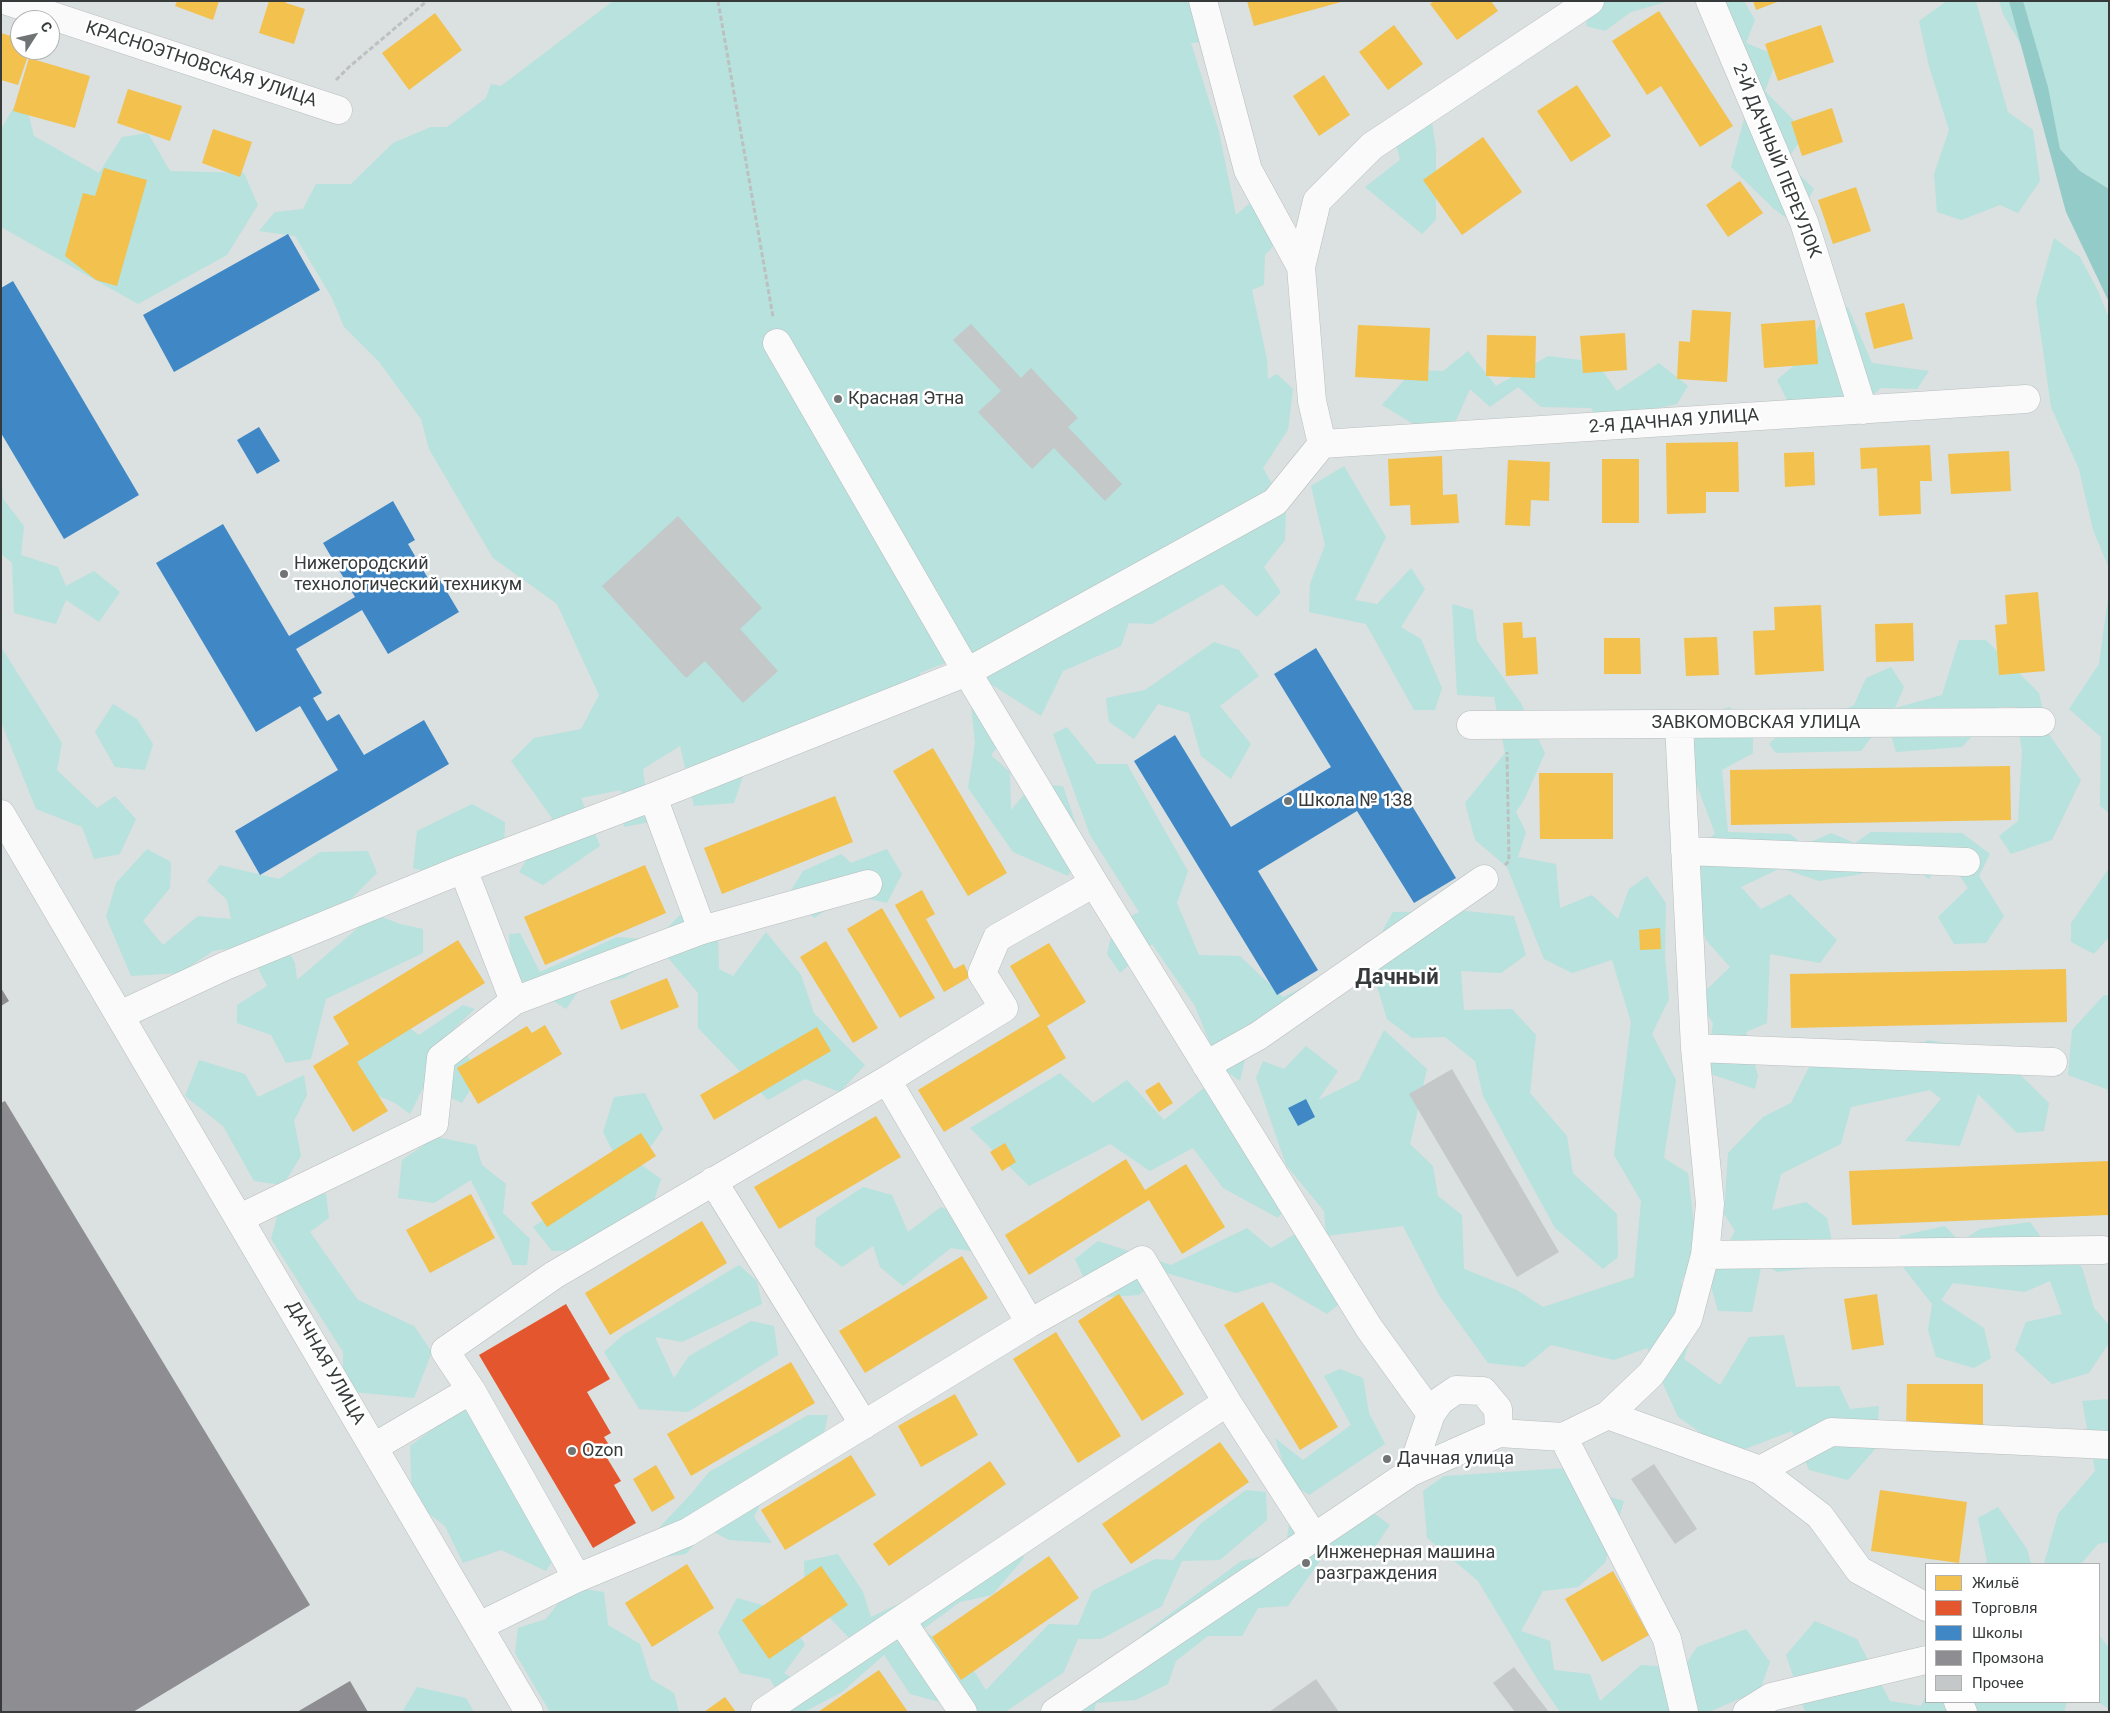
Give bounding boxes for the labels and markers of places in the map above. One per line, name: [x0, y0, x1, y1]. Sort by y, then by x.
place label: Красная Этна: [848, 388, 964, 410]
marker: Красная Этна: [832, 393, 844, 405]
place label: Нижегородский технологический техникум: [294, 553, 522, 596]
marker: Нижегородский технологический техникум: [278, 568, 290, 580]
place label: Школа № 138: [1298, 790, 1413, 812]
marker: Школа № 138: [1282, 795, 1294, 807]
place label: Ozon: [582, 1440, 623, 1462]
marker: Ozon: [566, 1445, 578, 1457]
place label: Дачная улица: [1397, 1448, 1514, 1470]
marker: Дачная улица: [1381, 1453, 1393, 1465]
place label: Инженерная машина разграждения: [1316, 1542, 1495, 1585]
marker: Инженерная машина разграждения: [1300, 1557, 1312, 1569]

